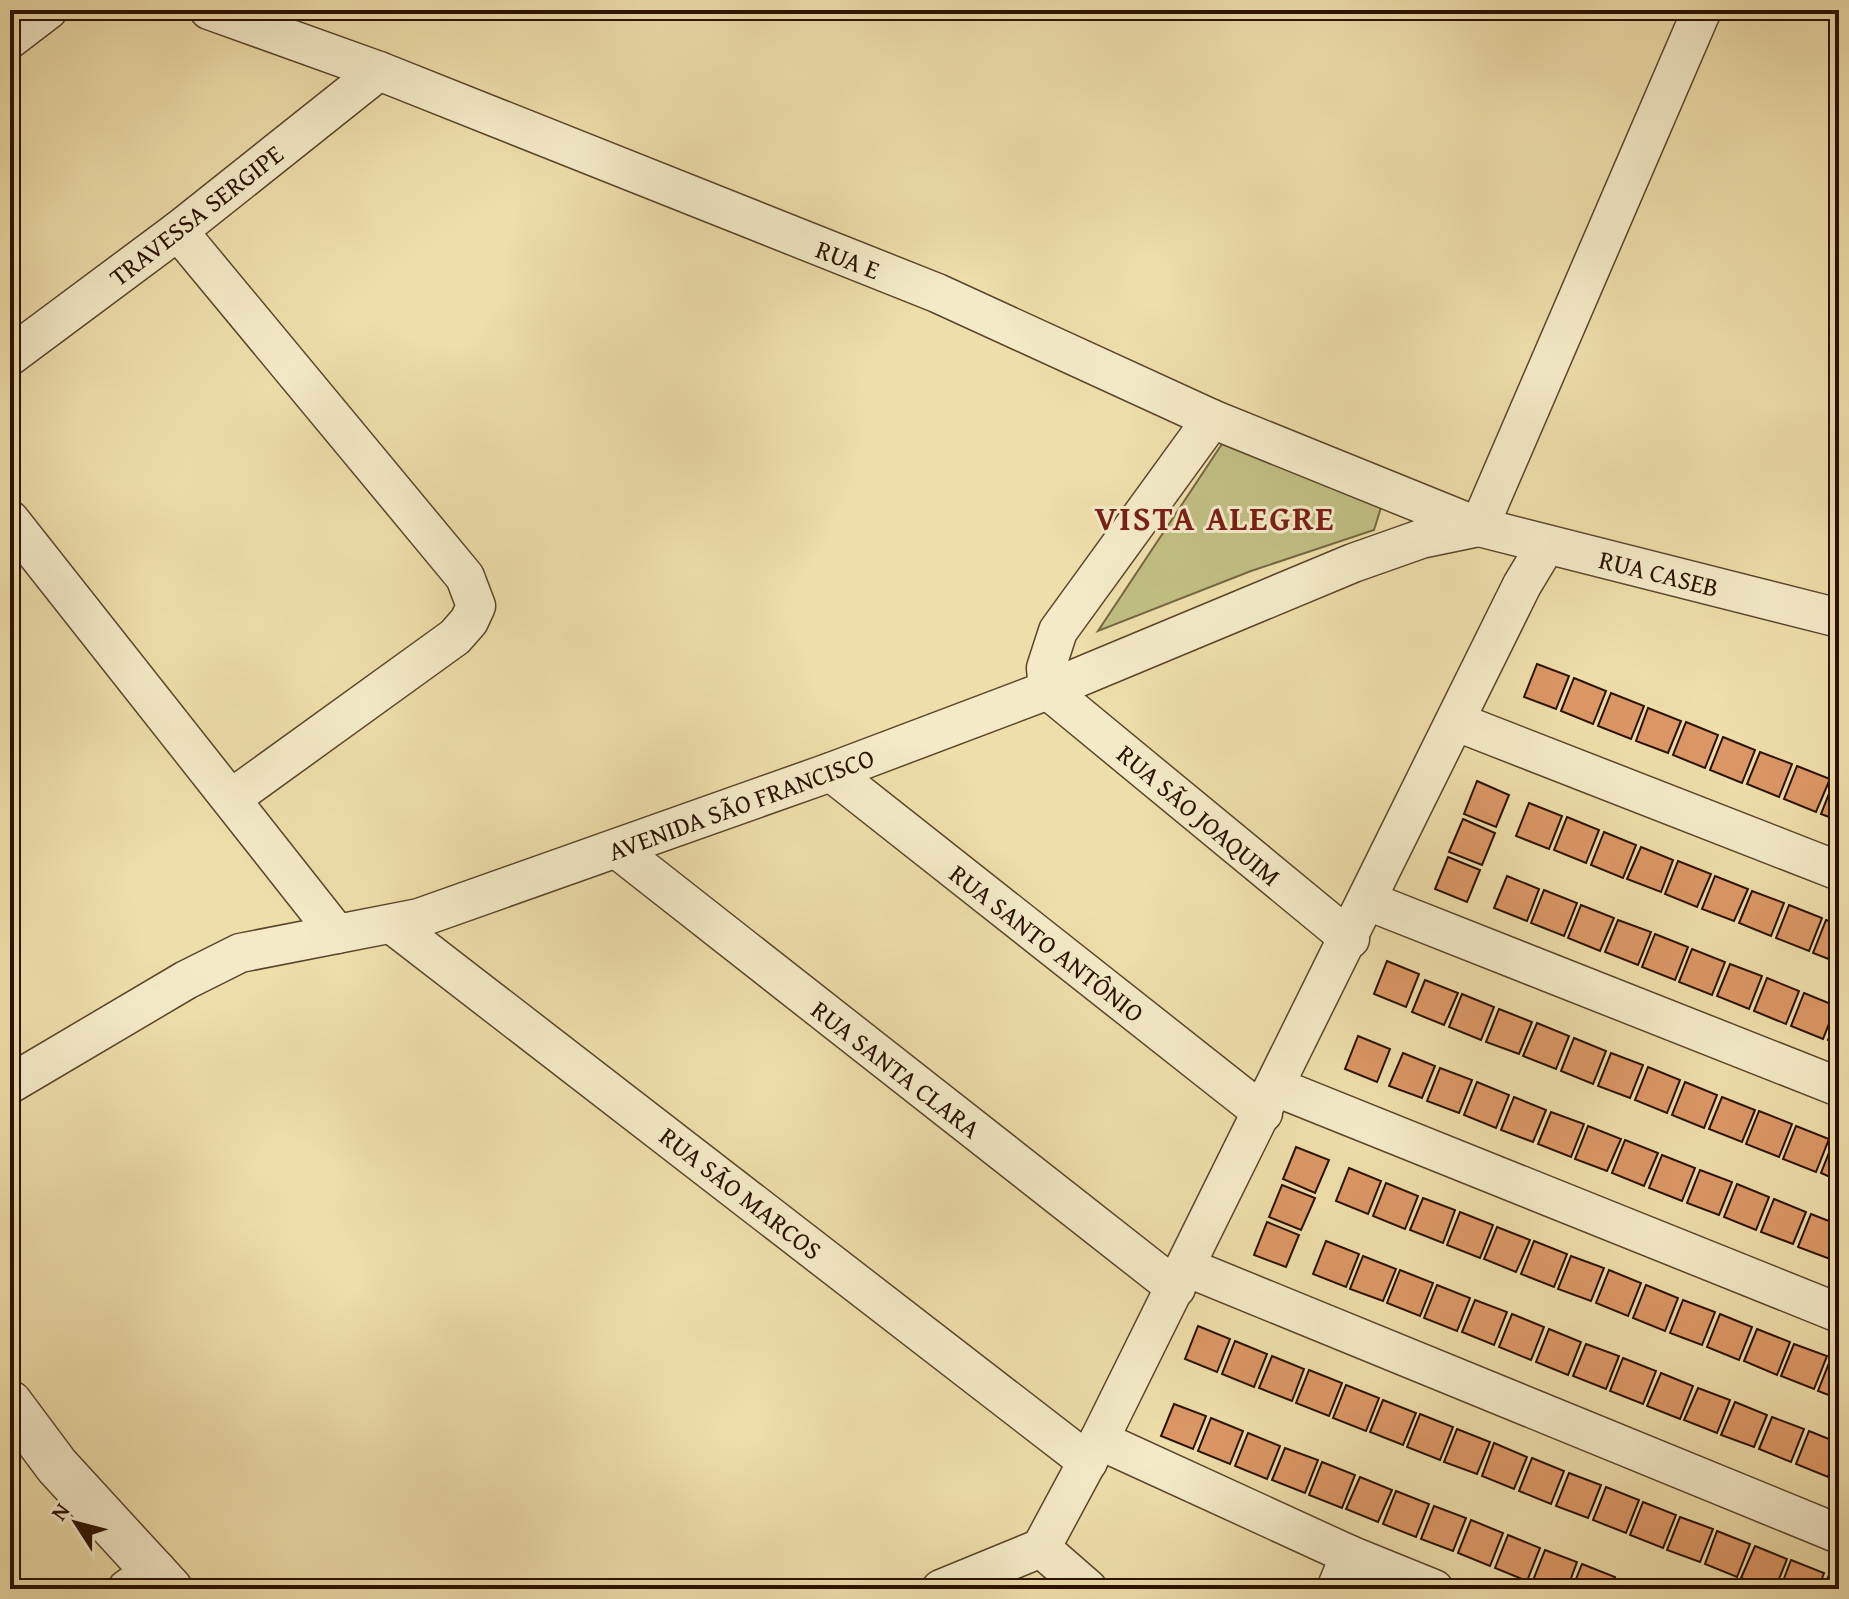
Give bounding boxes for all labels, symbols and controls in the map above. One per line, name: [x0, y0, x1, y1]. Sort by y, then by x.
street label: TRAVESSA SERGIPE: [101, 134, 291, 296]
street label: RUA E: [810, 229, 886, 289]
district label: VISTA ALEGRE: [1095, 493, 1335, 542]
street label: RUA CASEB: [1595, 539, 1723, 607]
street label: RUA SÃO JOAQUIM: [1109, 735, 1289, 895]
street label: AVENIDA SÃO FRANCISCO: [602, 738, 880, 870]
street label: RUA SANTO ANTÔNIO: [941, 854, 1153, 1032]
street label: RUA SANTA CLARA: [803, 990, 989, 1148]
street label: RUA SÃO MARCOS: [651, 1117, 831, 1269]
north arrow: [36, 1483, 116, 1563]
text: N: [43, 1496, 77, 1527]

